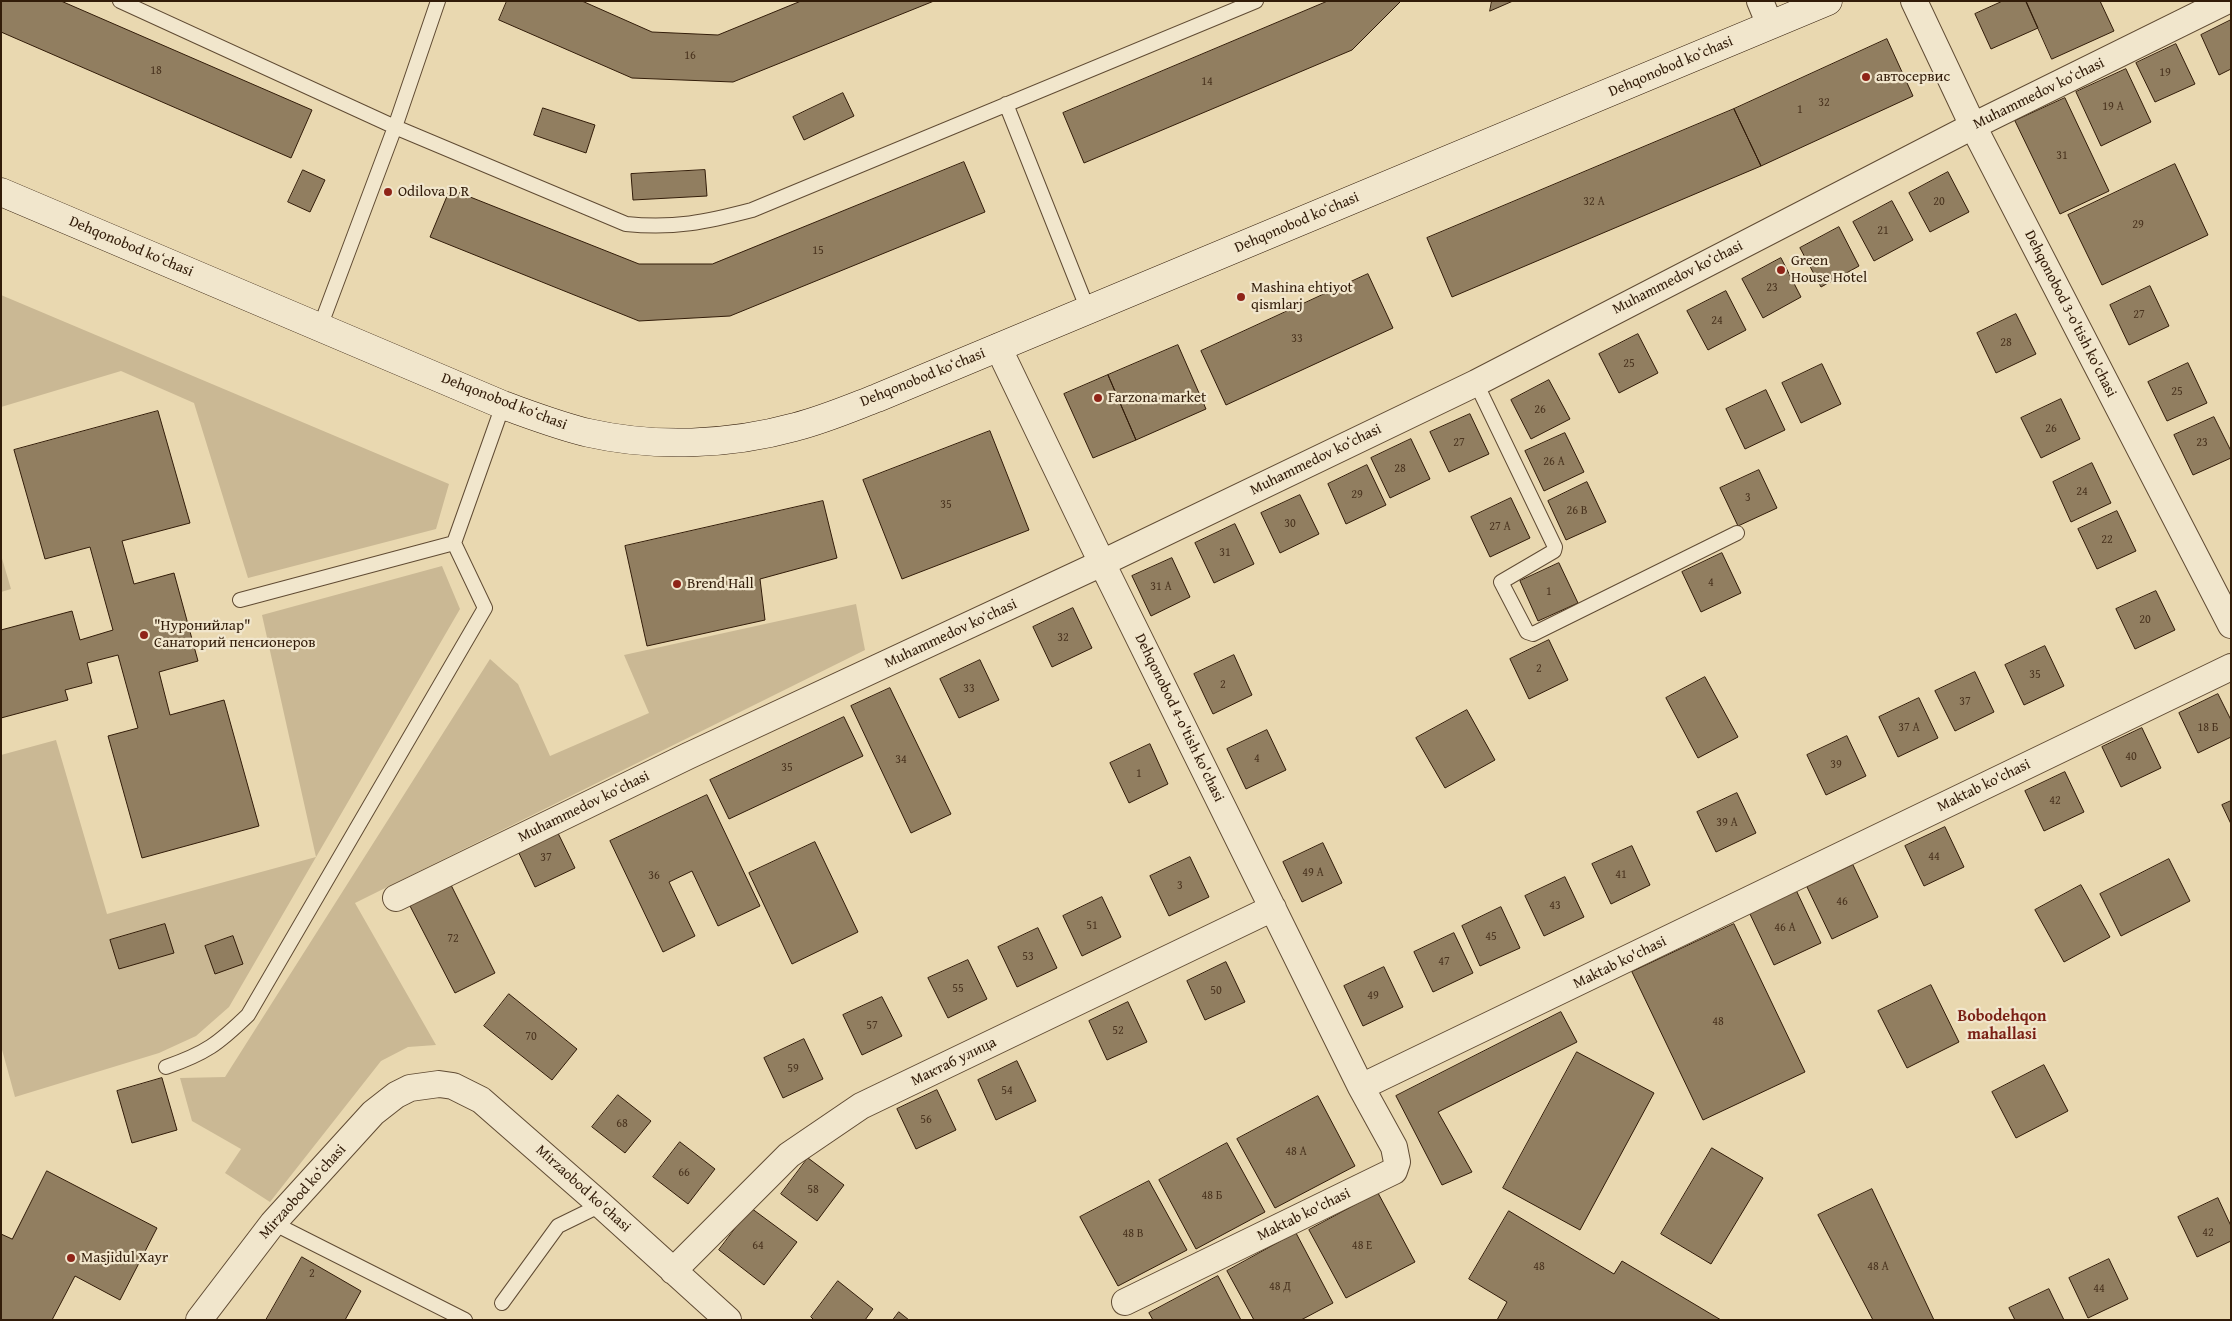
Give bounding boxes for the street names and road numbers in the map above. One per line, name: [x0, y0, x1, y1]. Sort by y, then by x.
street label: Dehqonobod koʻchasi: [1606, 33, 1736, 101]
street label: Muhammedov koʻchasi: [1970, 54, 2108, 134]
street label: Dehqonobod koʻchasi: [1232, 189, 1362, 257]
street label: Dehqonobod koʻchasi: [66, 213, 196, 281]
street label: Dehqonobod 3-o'tish ko'chasi: [2020, 228, 2120, 400]
street label: Muhammedov koʻchasi: [1610, 237, 1746, 319]
street label: Dehqonobod koʻchasi: [858, 345, 988, 411]
street label: Dehqonobod koʻchasi: [439, 370, 569, 434]
street label: Muhammedov koʻchasi: [1247, 420, 1385, 500]
street label: Muhammedov koʻchasi: [882, 595, 1020, 673]
street label: Dehqonobod 4-o'tish ko'chasi: [1130, 631, 1228, 805]
street label: Maktab ko'chasi: [1934, 756, 2034, 816]
street label: Muhammedov koʻchasi: [515, 767, 653, 847]
street label: Maktab ko'chasi: [1570, 933, 1670, 993]
street label: Мактаб улица: [908, 1034, 1000, 1090]
street label: Mirzaobod koʻchasi: [256, 1141, 350, 1243]
street label: Mirzaobod ko'chasi: [532, 1142, 634, 1236]
street label: Maktab ko'chasi: [1254, 1185, 1354, 1245]

